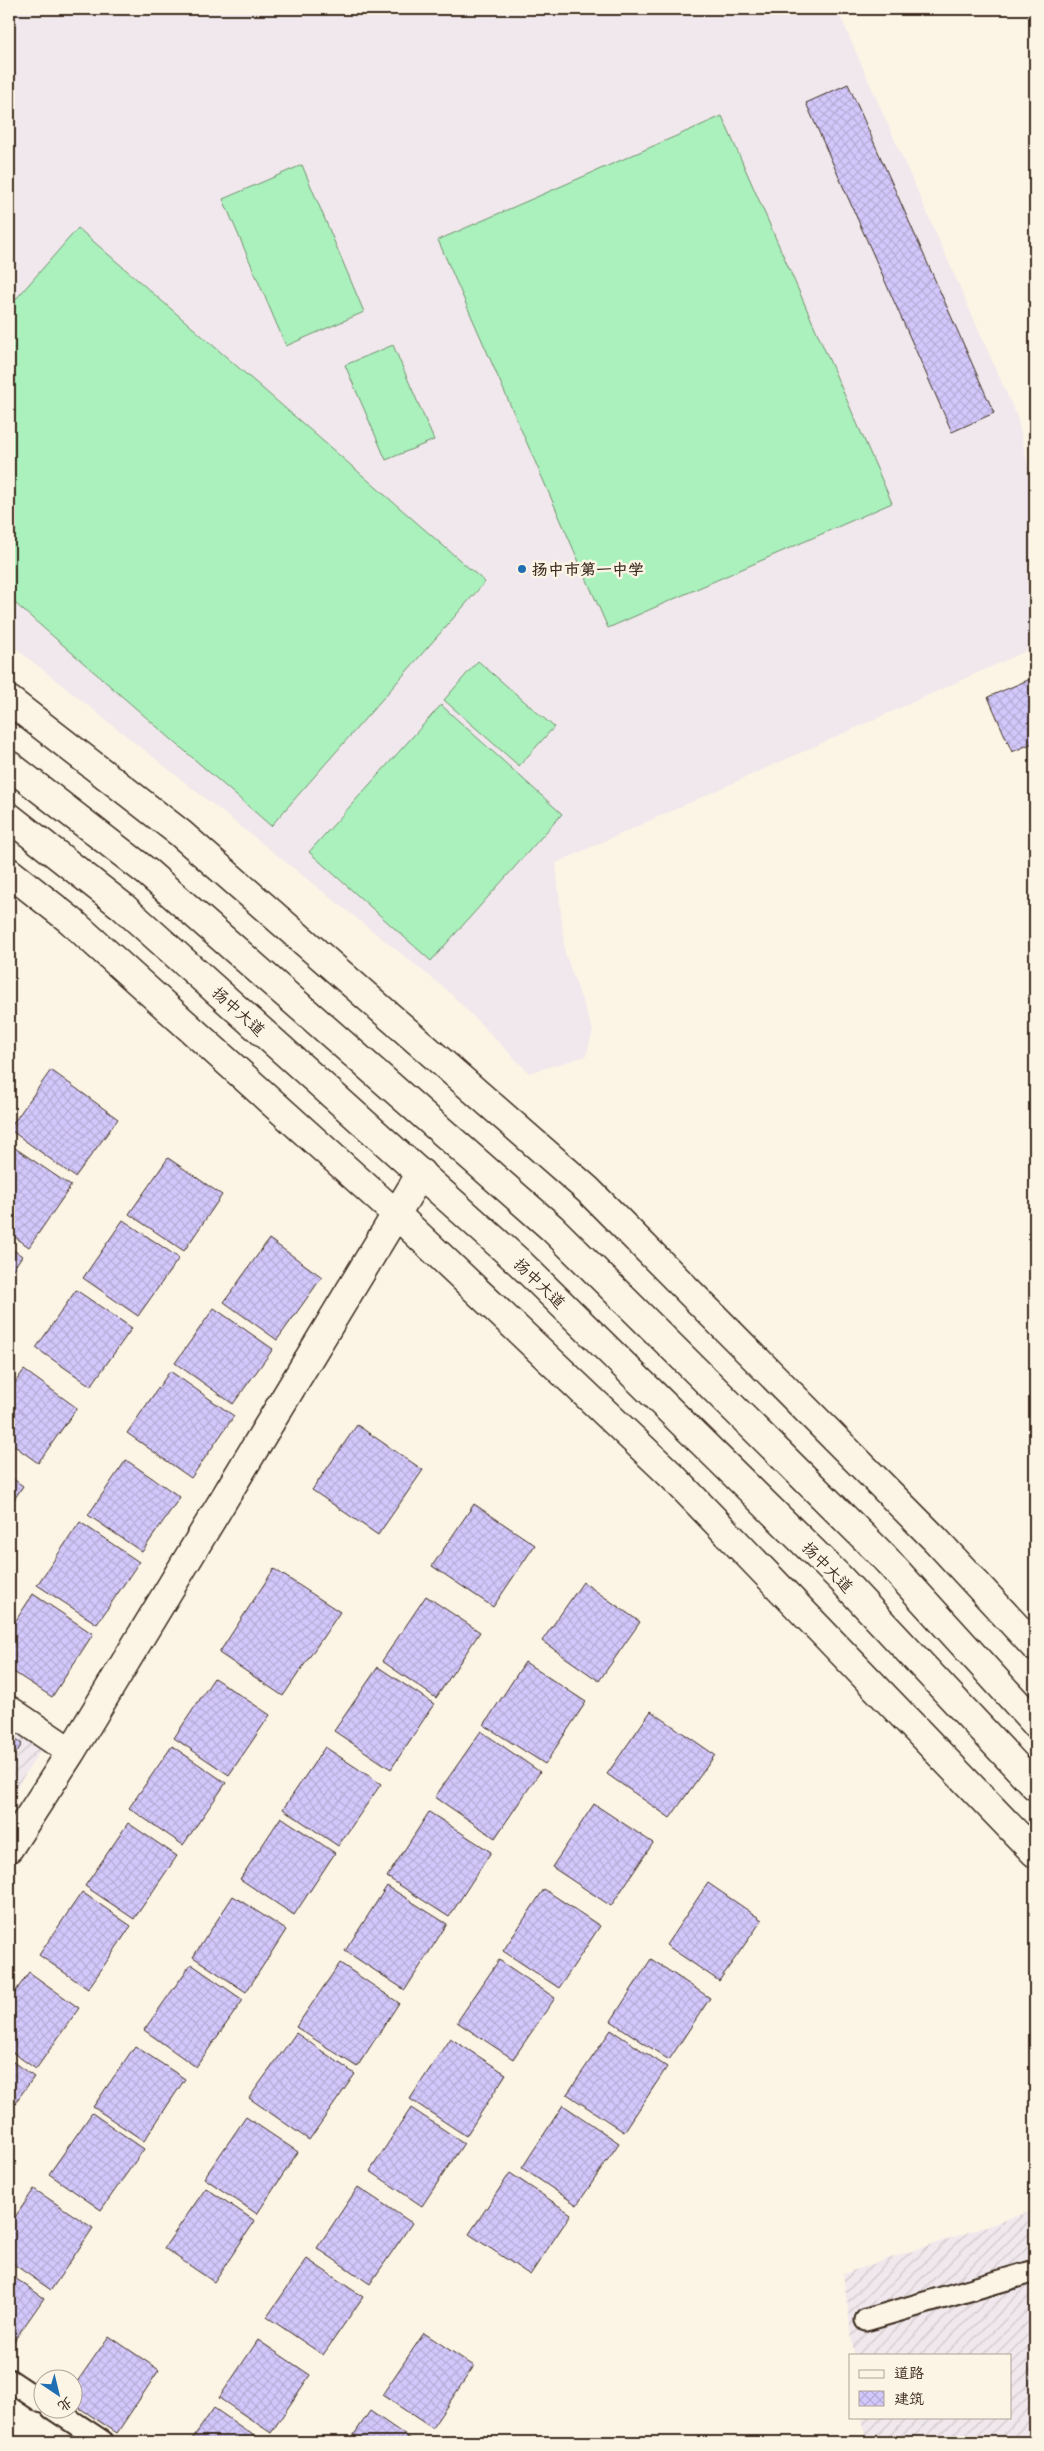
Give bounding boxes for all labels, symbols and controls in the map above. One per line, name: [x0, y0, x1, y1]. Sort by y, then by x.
place label: 扬中市第一中学: [532, 560, 644, 581]
marker: 扬中市第一中学: [516, 563, 528, 575]
street label: 扬中大道: [207, 983, 269, 1041]
street label: 扬中大道: [509, 1254, 569, 1314]
street label: 扬中大道: [797, 1538, 857, 1598]
legend: [849, 2354, 1012, 2418]
text: 道路: [894, 2364, 924, 2384]
north arrow: [32, 2368, 82, 2418]
text: 建筑: [894, 2390, 924, 2410]
text: 北: [54, 2392, 76, 2415]

